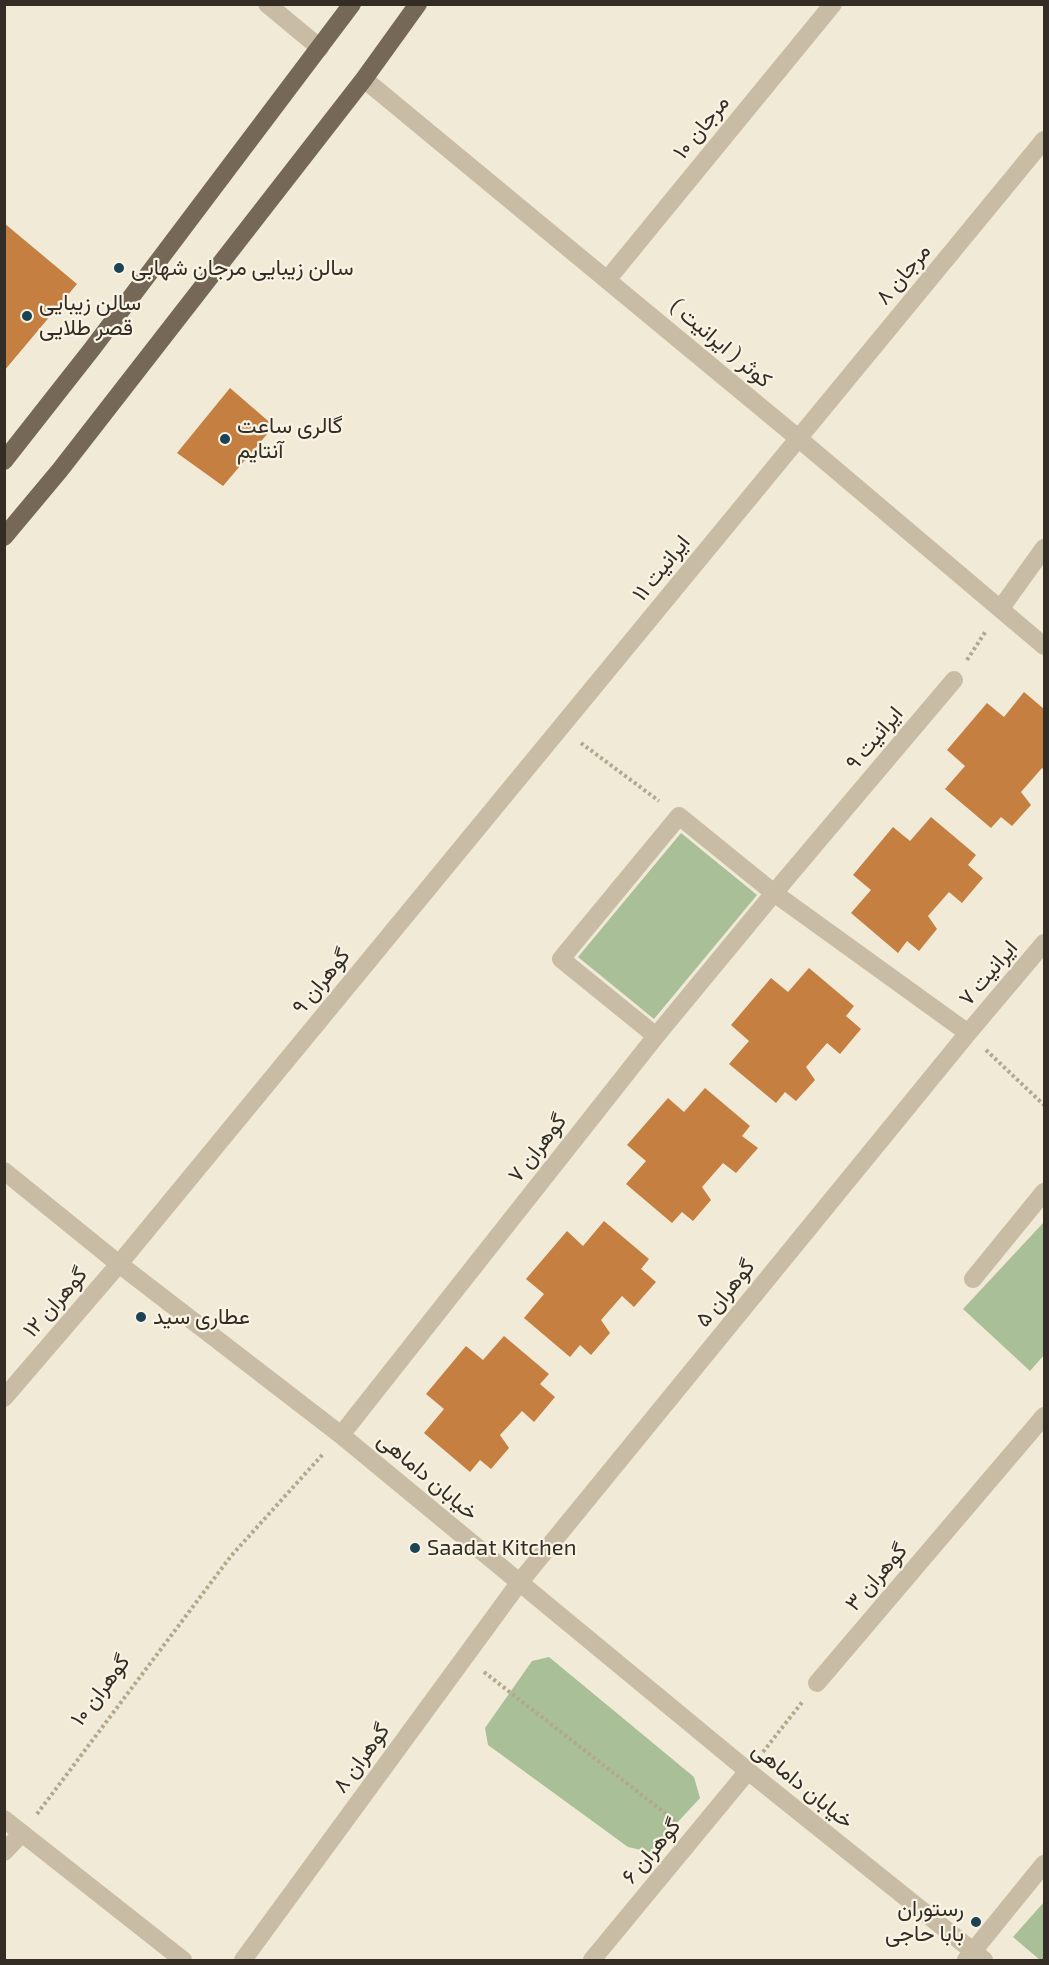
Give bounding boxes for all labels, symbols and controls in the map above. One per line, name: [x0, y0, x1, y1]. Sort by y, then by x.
street label: مرجان ۱۰: [667, 90, 735, 164]
street label: مرجان ۸: [870, 238, 936, 310]
place label: سالن زیبایی مرجان شهابی: [131, 255, 354, 281]
marker: سالن زیبایی مرجان شهابی: [112, 261, 126, 275]
place label: سالن زیبایی قصر طلایی: [39, 290, 141, 342]
street label: کوثر ( ایرانیت ): [665, 293, 777, 393]
marker: سالن زیبایی قصر طلایی: [20, 309, 34, 323]
place label: گالری ساعت آنتایم: [237, 413, 343, 464]
marker: گالری ساعت آنتایم: [218, 432, 232, 446]
street label: ایرانیت ۱۱: [626, 530, 696, 606]
street label: ایرانیت ۹: [840, 701, 908, 775]
street label: ایرانیت ۷: [953, 935, 1023, 1011]
street label: گوهران ۹: [286, 943, 356, 1019]
street label: گوهران ۷: [502, 1108, 572, 1188]
street label: گوهران ۵: [690, 1254, 760, 1332]
street label: گوهران ۱۲: [17, 1261, 93, 1343]
place label: عطاری سید: [153, 1304, 250, 1330]
marker: عطاری سید: [134, 1310, 148, 1324]
street label: خیابان داماهی: [372, 1426, 484, 1526]
place label: Saadat Kitchen: [427, 1535, 576, 1561]
street label: گوهران ۳: [839, 1538, 913, 1616]
marker: Saadat Kitchen: [408, 1541, 422, 1555]
street label: گوهران ۱۰: [65, 1649, 135, 1731]
street label: گوهران ۸: [327, 1718, 395, 1798]
street label: خیابان داماهی: [747, 1736, 859, 1834]
street label: گوهران ۶: [616, 1813, 686, 1889]
place label: رستوران بابا حاجی: [885, 1896, 964, 1948]
marker: رستوران بابا حاجی: [969, 1915, 983, 1929]

